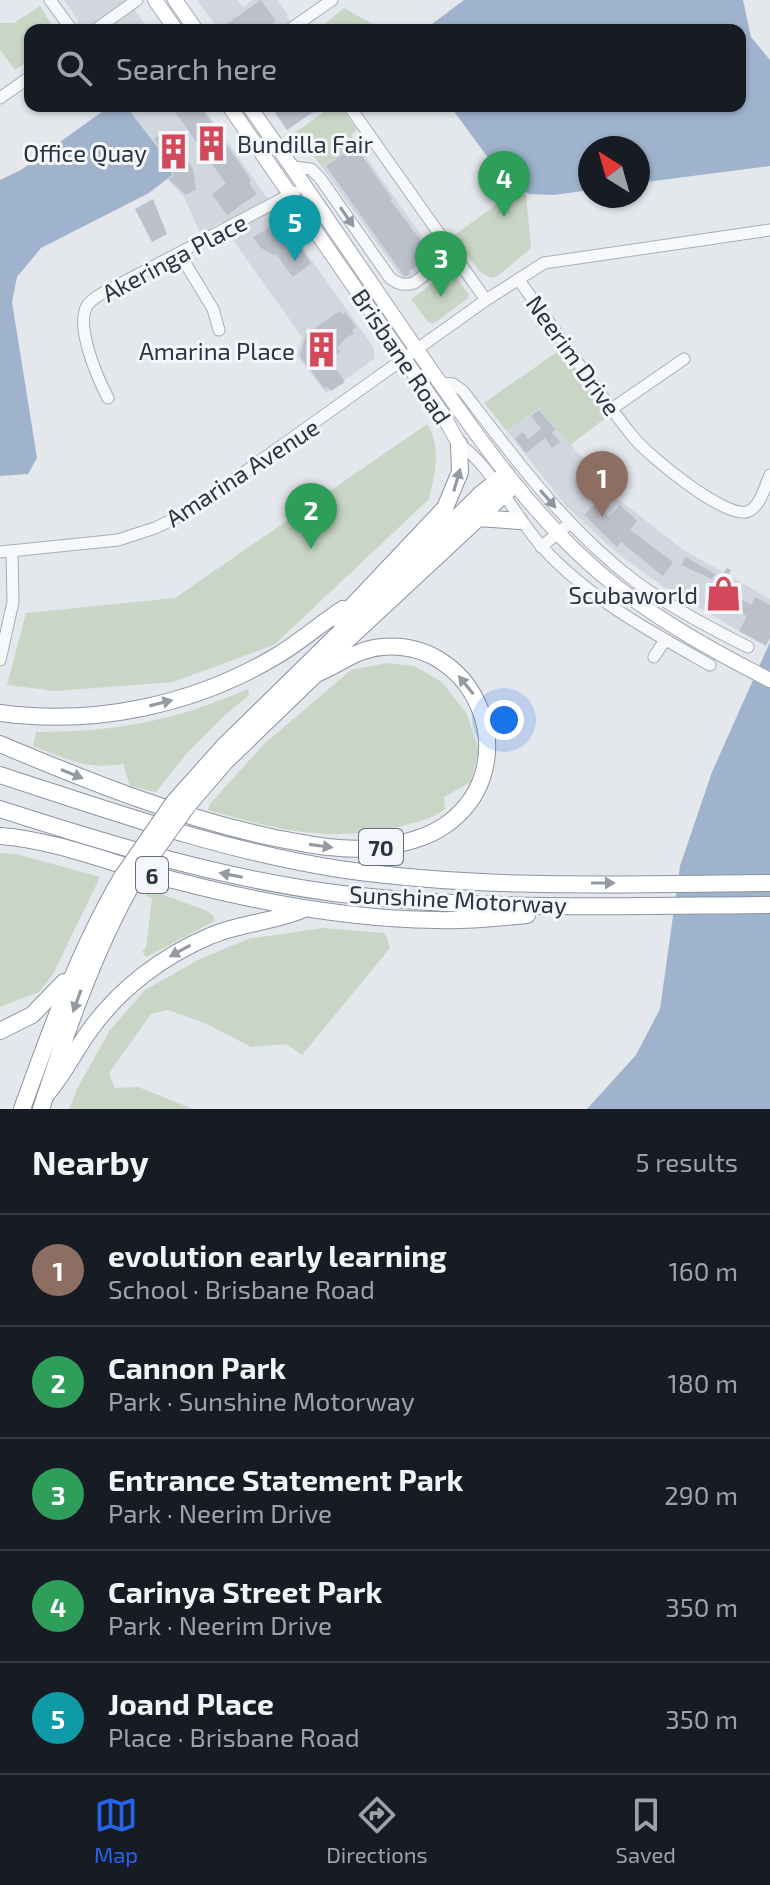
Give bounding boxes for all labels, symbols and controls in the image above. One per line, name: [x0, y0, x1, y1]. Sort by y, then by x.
search box: [24, 24, 746, 112]
icon: search: [52, 46, 96, 90]
text: Search here: [116, 50, 277, 86]
building icon: Bundilla Fair: [192, 124, 230, 162]
place label: Bundilla Fair: [237, 129, 374, 158]
building icon: Office Quay: [154, 133, 192, 171]
north arrow: [578, 136, 650, 208]
place label: Office Quay: [23, 138, 147, 167]
pin: 4: [478, 151, 530, 217]
pin: 5: [269, 195, 321, 261]
one-way arrow: [339, 206, 354, 227]
street label: Akeringa Place: [97, 207, 251, 307]
pin: 3: [415, 231, 467, 297]
street label: Brisbane Road: [346, 283, 458, 429]
street label: Neerim Drive: [521, 289, 627, 421]
building icon: Amarina Place: [302, 331, 340, 369]
place label: Amarina Place: [139, 336, 295, 365]
street label: Amarina Avenue: [160, 412, 324, 532]
pin: 1: [576, 451, 628, 517]
one-way arrow: [452, 467, 464, 492]
pin: 2: [285, 483, 337, 549]
one-way arrow: [538, 489, 556, 508]
shop icon: Scubaworld: [705, 575, 743, 613]
place label: Scubaworld: [568, 580, 698, 609]
one-way arrow: [459, 675, 475, 695]
one-way arrow: [148, 697, 173, 709]
your location: [484, 700, 524, 740]
one-way arrow: [60, 768, 84, 781]
road number: 70: [359, 829, 403, 865]
one-way arrow: [309, 840, 334, 853]
road number: 6: [136, 857, 168, 893]
one-way arrow: [218, 868, 243, 880]
one-way arrow: [591, 877, 616, 889]
street label: Sunshine Motorway: [348, 879, 568, 919]
one-way arrow: [169, 944, 191, 958]
one-way arrow: [70, 989, 83, 1013]
text: Nearby: [32, 1141, 149, 1182]
text: 5 results: [636, 1146, 738, 1177]
text: evolution early learning: [108, 1237, 447, 1273]
text: 1: [52, 1255, 64, 1286]
text: 160 m: [669, 1255, 738, 1286]
text: School · Brisbane Road: [108, 1273, 375, 1304]
text: Cannon Park: [108, 1349, 286, 1385]
text: 2: [50, 1367, 66, 1398]
text: 180 m: [668, 1367, 738, 1398]
text: Park · Sunshine Motorway: [108, 1385, 415, 1416]
text: Entrance Statement Park: [108, 1461, 463, 1497]
text: 3: [51, 1479, 65, 1510]
text: 290 m: [664, 1479, 738, 1510]
text: Park · Neerim Drive: [108, 1497, 332, 1528]
text: Carinya Street Park: [108, 1573, 382, 1609]
text: 4: [50, 1591, 66, 1622]
text: 350 m: [665, 1591, 738, 1622]
text: Park · Neerim Drive: [108, 1609, 332, 1640]
text: Joand Place: [108, 1685, 274, 1721]
text: 5: [51, 1703, 65, 1734]
text: 350 m: [665, 1703, 738, 1734]
text: Place · Brisbane Road: [108, 1721, 360, 1752]
tab: Map: [94, 1793, 138, 1867]
tab: Directions: [326, 1793, 428, 1867]
tab: Saved: [616, 1793, 676, 1867]

